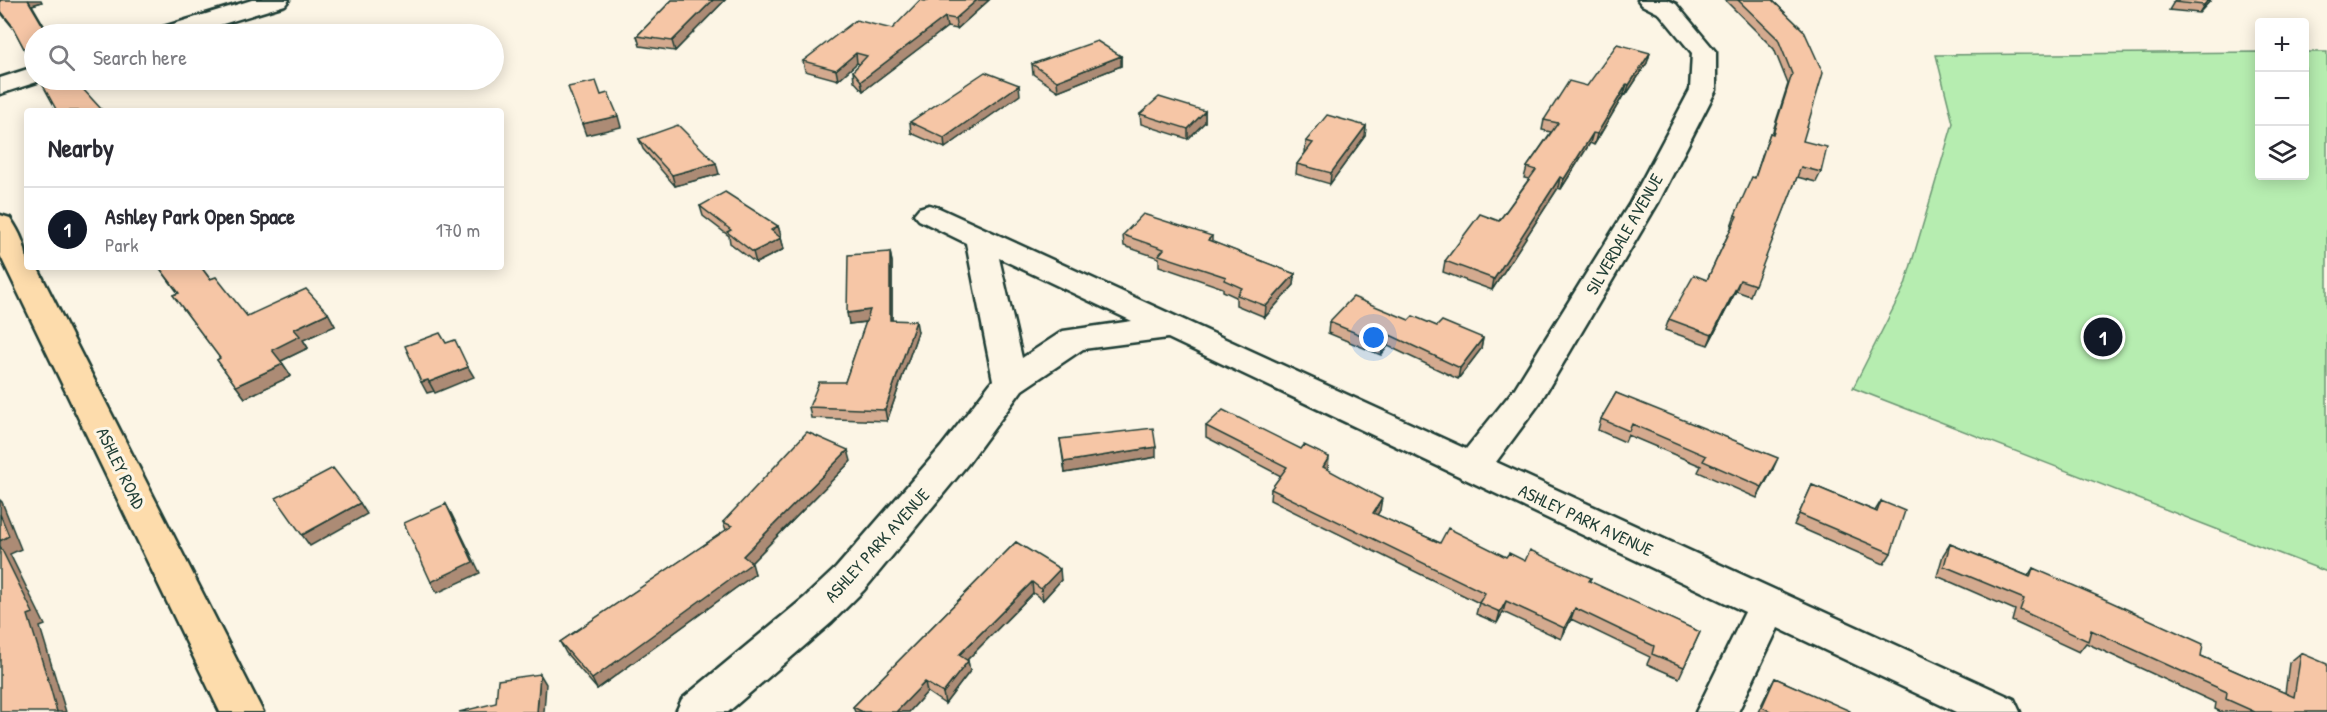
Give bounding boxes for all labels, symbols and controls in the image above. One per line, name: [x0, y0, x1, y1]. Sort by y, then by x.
map controls: [2255, 18, 2309, 180]
button: +: [2255, 18, 2309, 72]
search box: [24, 24, 504, 90]
icon: search: [45, 41, 78, 74]
text: Search here: [93, 42, 187, 72]
button: −: [2255, 72, 2309, 126]
button: layers: [2255, 126, 2309, 180]
text: Nearby: [48, 130, 114, 165]
street label: SILVERDALE AVENUE: [1579, 169, 1669, 299]
text: Ashley Park Open Space: [105, 201, 295, 231]
text: 1: [64, 216, 71, 243]
text: 170 m: [436, 216, 480, 243]
text: Park: [105, 231, 138, 258]
pin: 1: [2084, 314, 2122, 360]
your location: [1359, 323, 1388, 352]
street label: ASHLEY ROAD: [91, 423, 152, 513]
street label: ASHLEY PARK AVENUE: [1515, 478, 1657, 562]
street label: ASHLEY PARK AVENUE: [819, 482, 935, 607]

